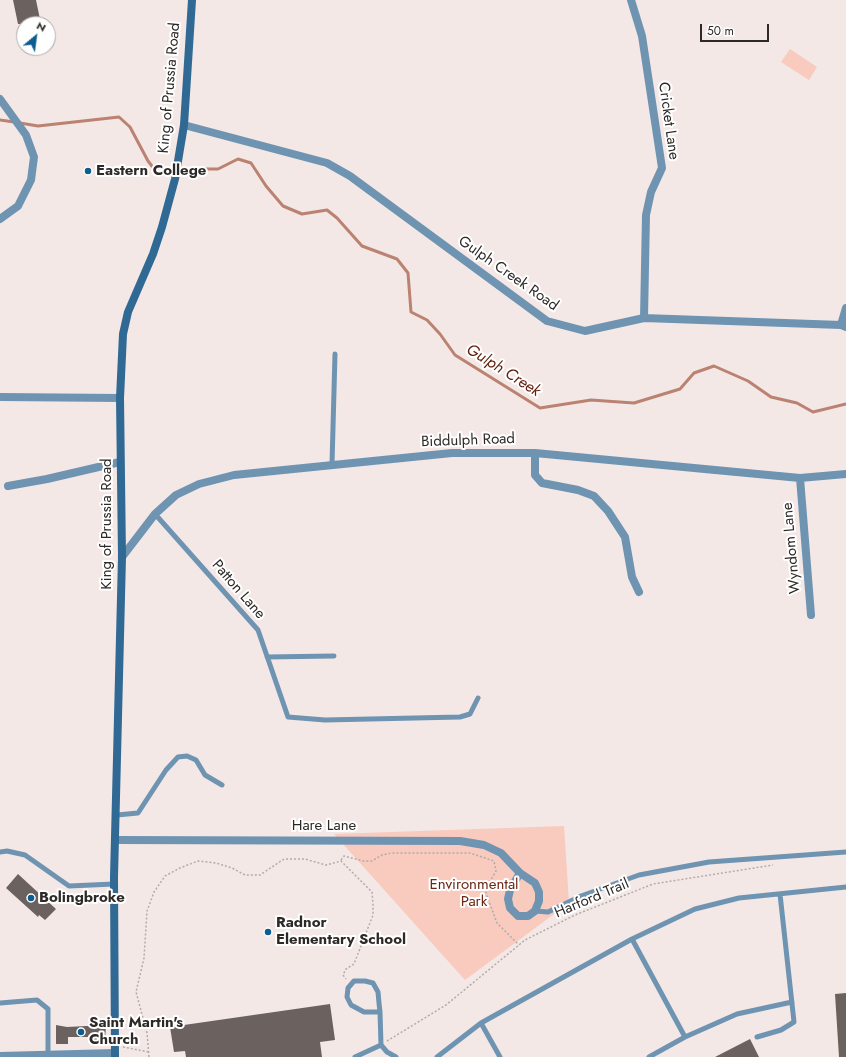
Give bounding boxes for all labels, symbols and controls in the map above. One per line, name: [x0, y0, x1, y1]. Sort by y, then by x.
north arrow: [16, 16, 56, 56]
scale bar: [702, 16, 771, 42]
text: N: [34, 17, 49, 35]
street label: King of Prussia Road: [155, 22, 185, 154]
text: 50 m: [707, 22, 734, 40]
street label: Cricket Lane: [654, 81, 682, 161]
place label: Eastern College: [96, 162, 206, 180]
marker: Eastern College: [83, 166, 93, 176]
street label: Gulph Creek Road: [455, 233, 561, 315]
water label: Gulph Creek: [462, 341, 544, 401]
street label: Biddulph Road: [421, 430, 515, 452]
street label: King of Prussia Road: [98, 458, 116, 590]
street label: Wyndom Lane: [779, 501, 805, 595]
street label: Patton Lane: [207, 557, 269, 623]
street label: Hare Lane: [292, 817, 356, 835]
street label: Harford Trail: [552, 875, 632, 923]
park label: Environmental Park: [429, 876, 519, 911]
place label: Bolingbroke: [39, 889, 125, 907]
marker: Bolingbroke: [26, 893, 36, 903]
place label: Radnor Elementary School: [276, 914, 406, 949]
marker: Radnor Elementary School: [263, 927, 273, 937]
place label: Saint Martin's Church: [89, 1014, 183, 1049]
marker: Saint Martin's Church: [76, 1027, 86, 1037]

